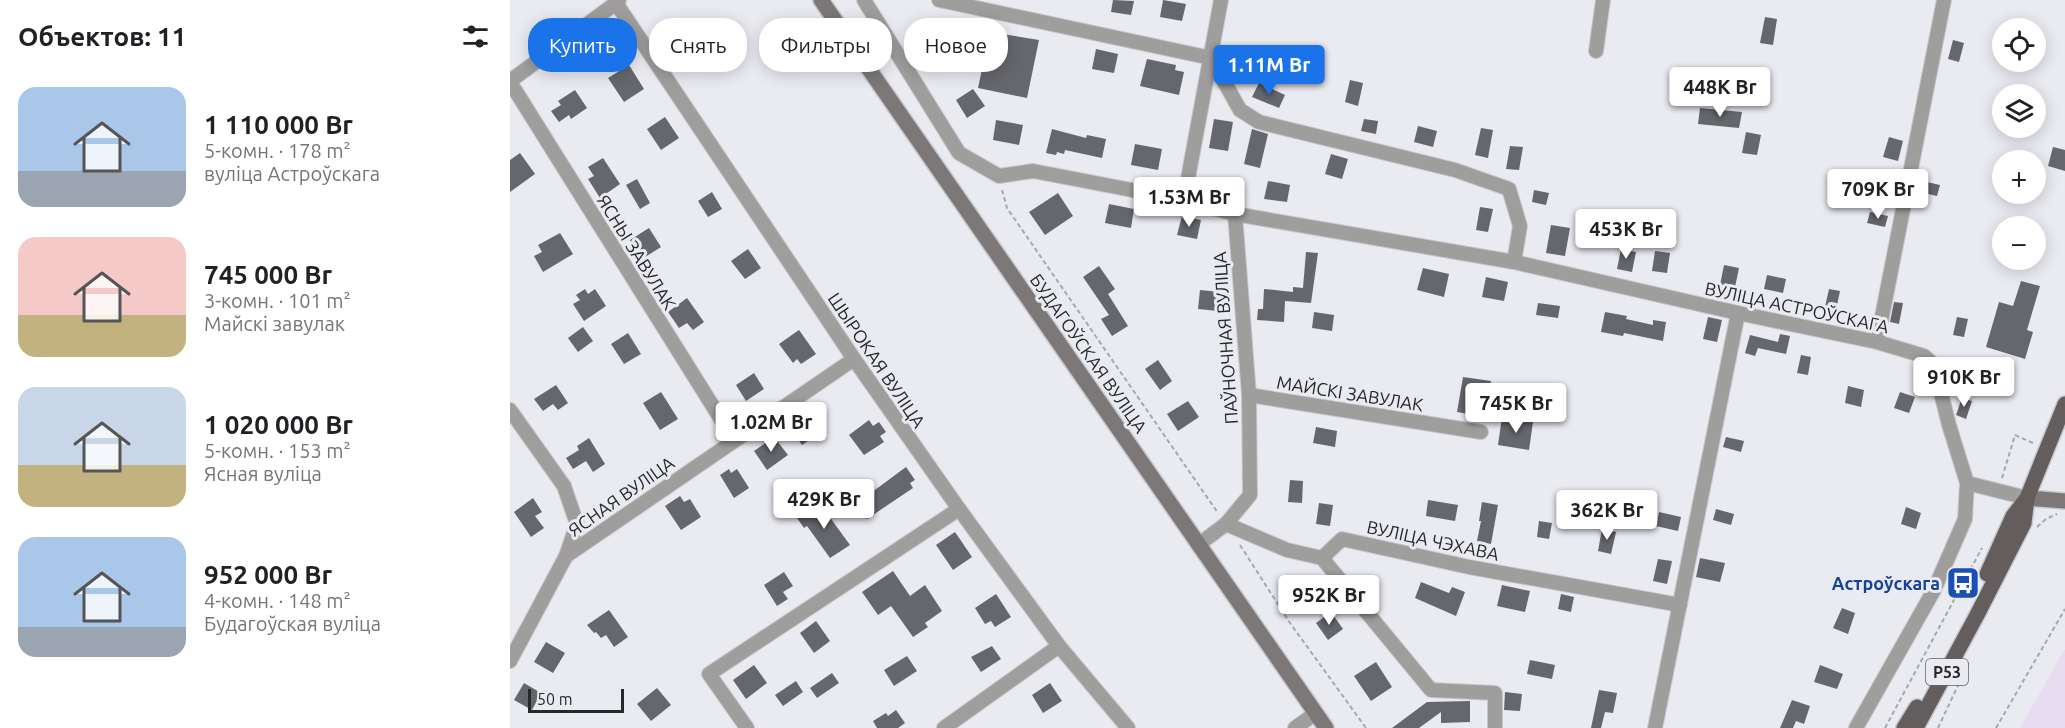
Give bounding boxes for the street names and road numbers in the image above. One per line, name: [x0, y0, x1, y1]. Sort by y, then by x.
street label: ЯСНЫ ЗАВУЛАК: [594, 191, 680, 313]
street label: ПАЎНОЧНАЯ ВУЛІЦА: [1208, 251, 1241, 425]
street label: БУДАГОЎСКАЯ ВУЛІЦА: [1027, 269, 1152, 436]
street label: ВУЛІЦА АСТРОЎСКАГА: [1703, 277, 1891, 336]
street label: ШЫРОКАЯ ВУЛІЦА: [824, 289, 930, 431]
street label: МАЙСКІ ЗАВУЛАК: [1275, 372, 1425, 414]
street label: ЯСНАЯ ВУЛІЦА: [564, 452, 678, 540]
street label: ВУЛІЦА ЧЭХАВА: [1365, 516, 1501, 564]
road number: Р53: [1926, 659, 1968, 685]

